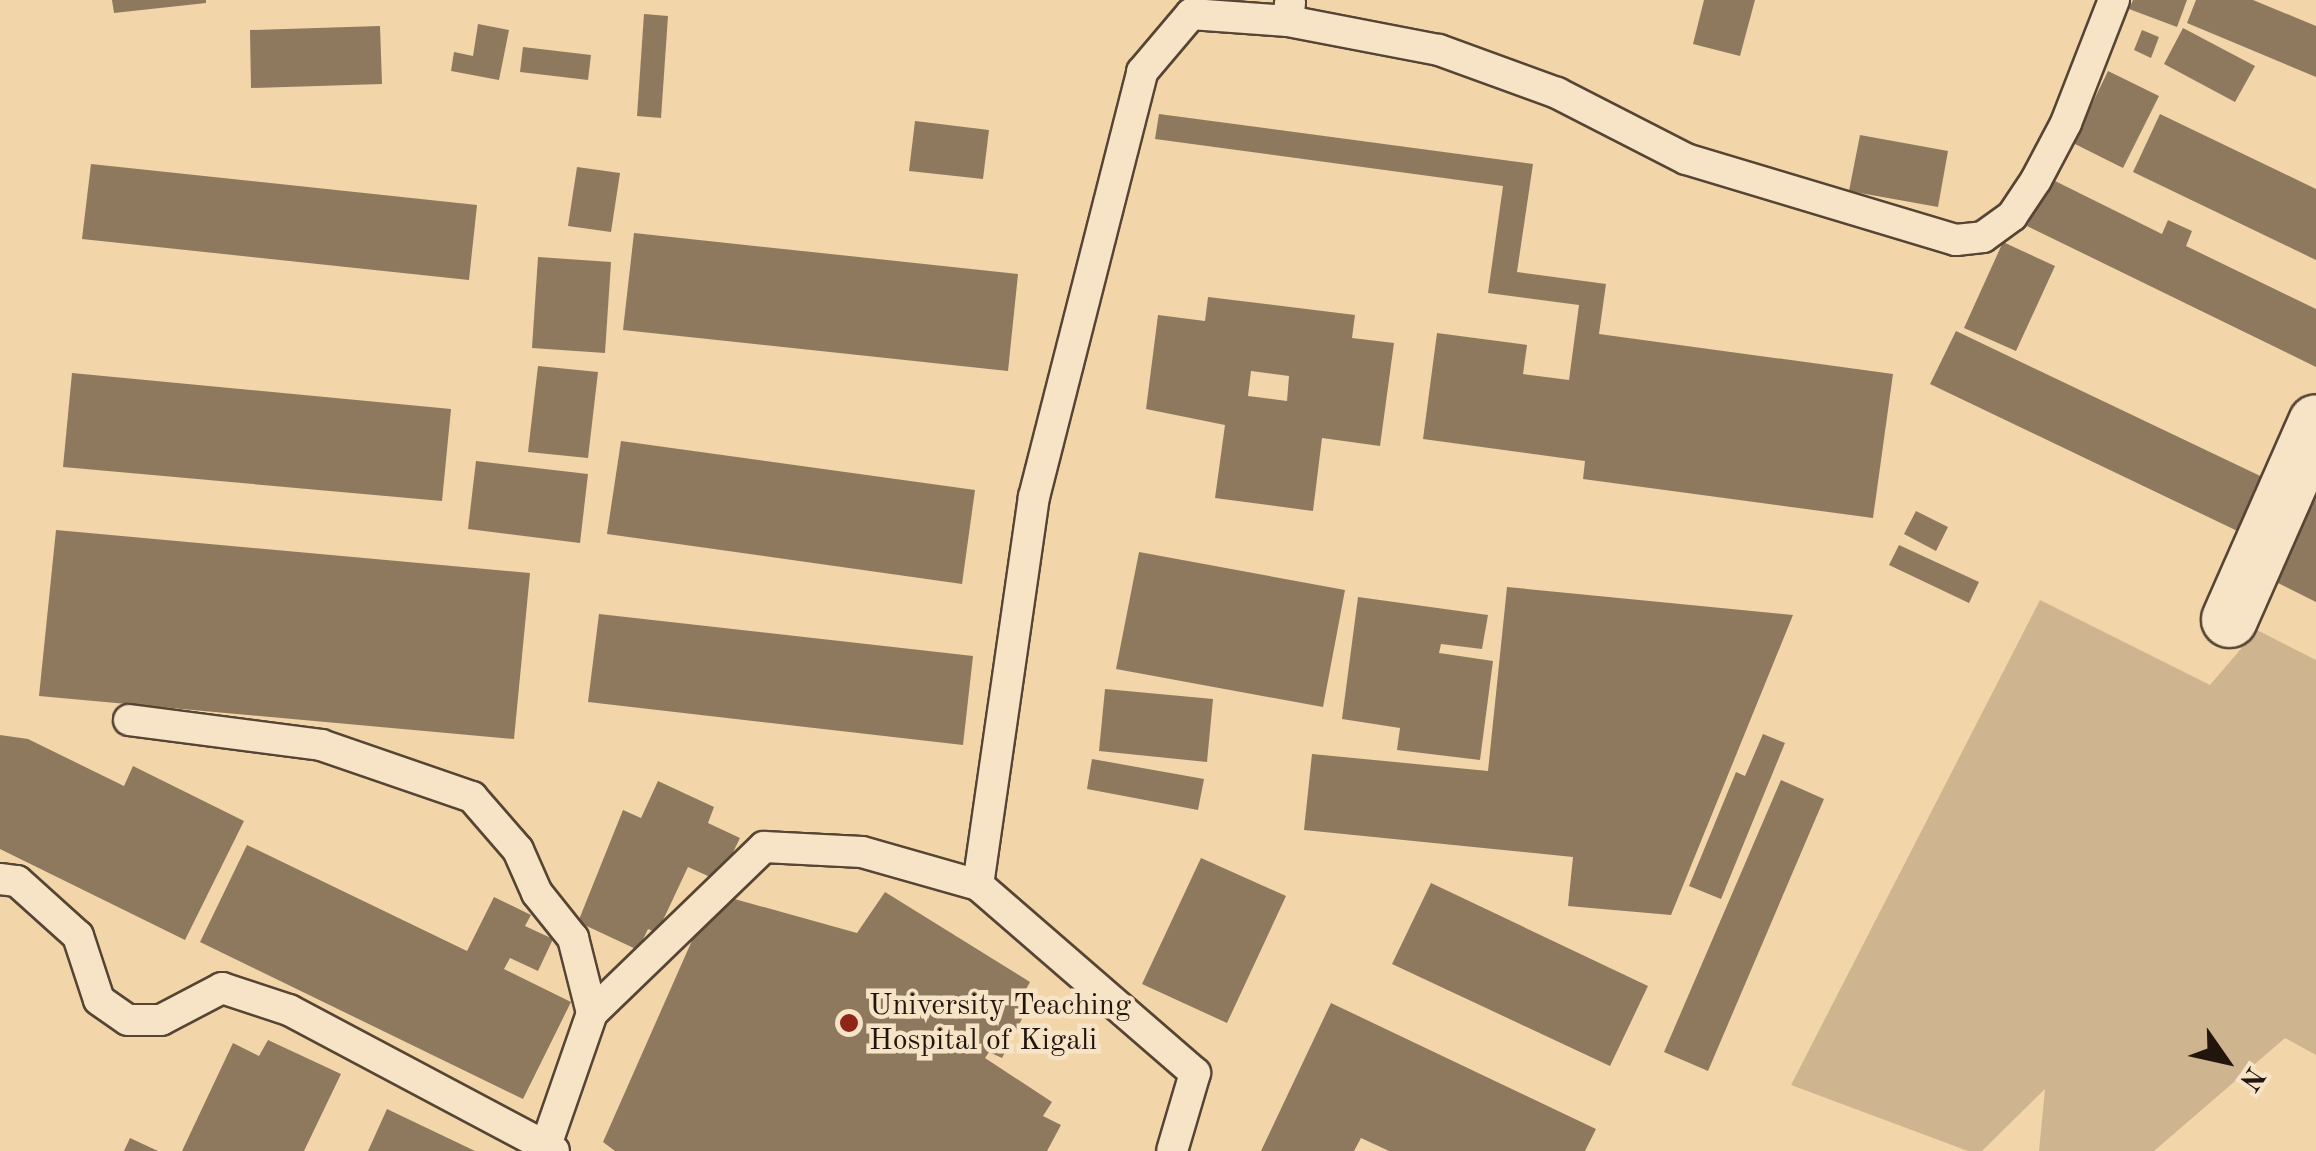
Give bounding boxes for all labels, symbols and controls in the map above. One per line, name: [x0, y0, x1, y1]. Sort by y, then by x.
place label: University Teaching Hospital of Kigali: [869, 988, 1131, 1058]
north arrow: [2176, 1011, 2276, 1111]
marker: University Teaching Hospital of Kigali: [838, 1012, 860, 1034]
text: N: [2233, 1061, 2268, 1094]

